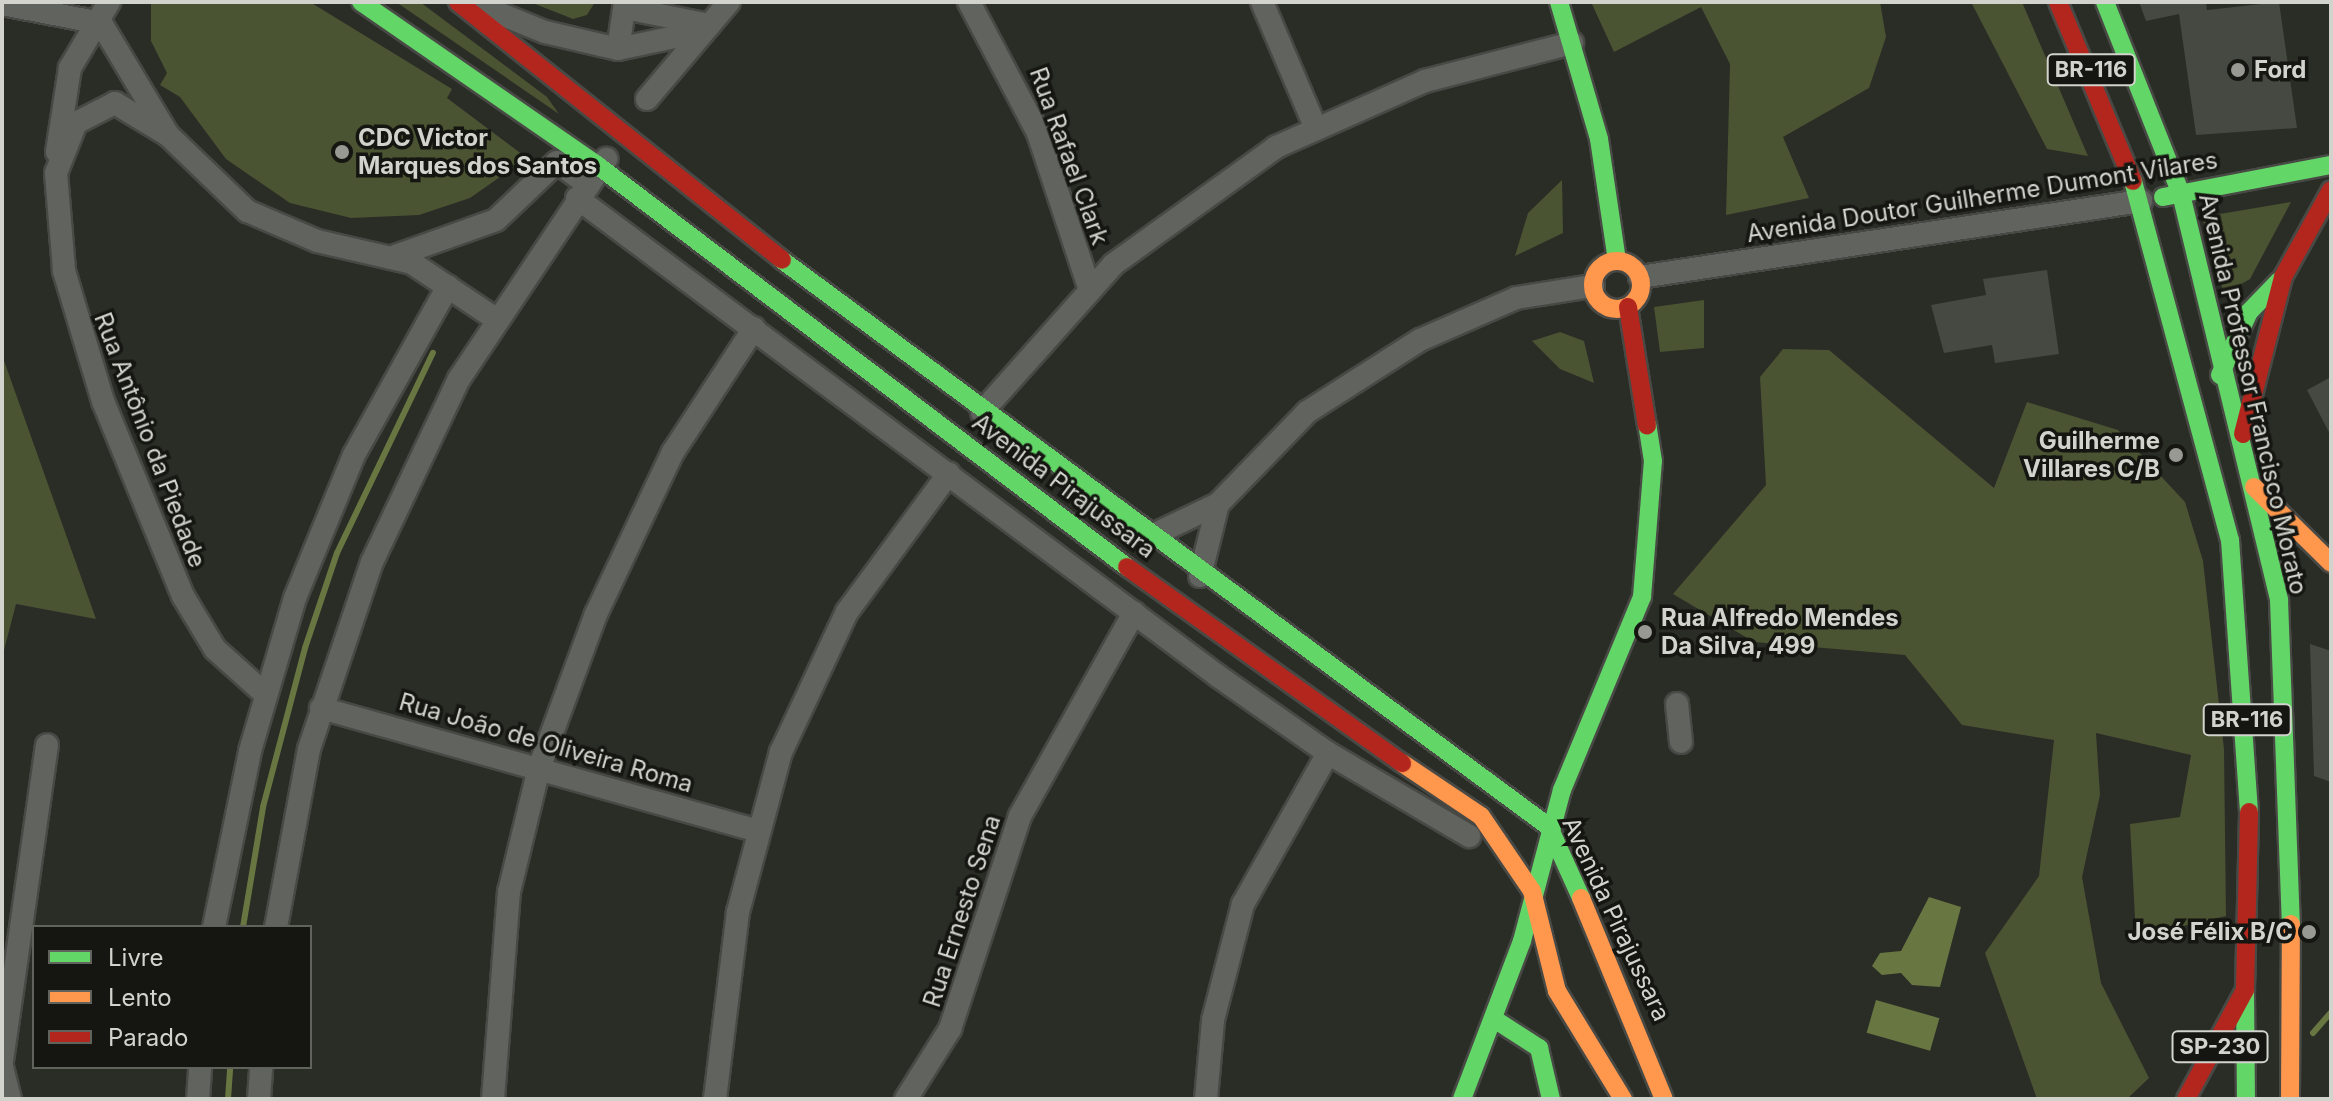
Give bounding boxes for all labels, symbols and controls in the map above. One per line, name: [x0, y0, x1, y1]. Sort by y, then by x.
road number: BR-116: [2045, 52, 2137, 88]
place label: Ford: [2254, 56, 2306, 84]
marker: Ford: [2229, 61, 2247, 79]
street label: Rua Rafael Clark: [1024, 63, 1114, 249]
place label: CDC Victor Marques dos Santos: [358, 124, 597, 180]
marker: CDC Victor Marques dos Santos: [333, 143, 351, 161]
street label: Avenida Doutor Guilherme Dumont Vilares: [1745, 146, 2219, 248]
street label: Avenida Professor Francisco Morato: [2193, 191, 2313, 597]
street label: Rua Antônio da Piedade: [88, 308, 212, 572]
street label: Avenida Pirajussara: [967, 408, 1161, 564]
place label: Guilherme Villares C/B: [2023, 427, 2160, 483]
marker: Guilherme Villares C/B: [2167, 446, 2185, 464]
place label: Rua Alfredo Mendes Da Silva, 499: [1661, 604, 1899, 660]
marker: Rua Alfredo Mendes Da Silva, 499: [1636, 623, 1654, 641]
street label: Rua João de Oliveira Roma: [396, 687, 696, 799]
road number: BR-116: [2201, 702, 2293, 738]
street label: Rua Ernesto Sena: [917, 811, 1007, 1011]
street label: Avenida Pirajussara: [1556, 812, 1676, 1026]
place label: José Félix B/C: [2128, 918, 2293, 946]
marker: José Félix B/C: [2300, 923, 2318, 941]
legend: [32, 925, 312, 1069]
text: Livre: [108, 943, 164, 972]
text: Lento: [108, 983, 172, 1012]
text: Parado: [108, 1023, 188, 1052]
road number: SP-230: [2170, 1029, 2270, 1065]

